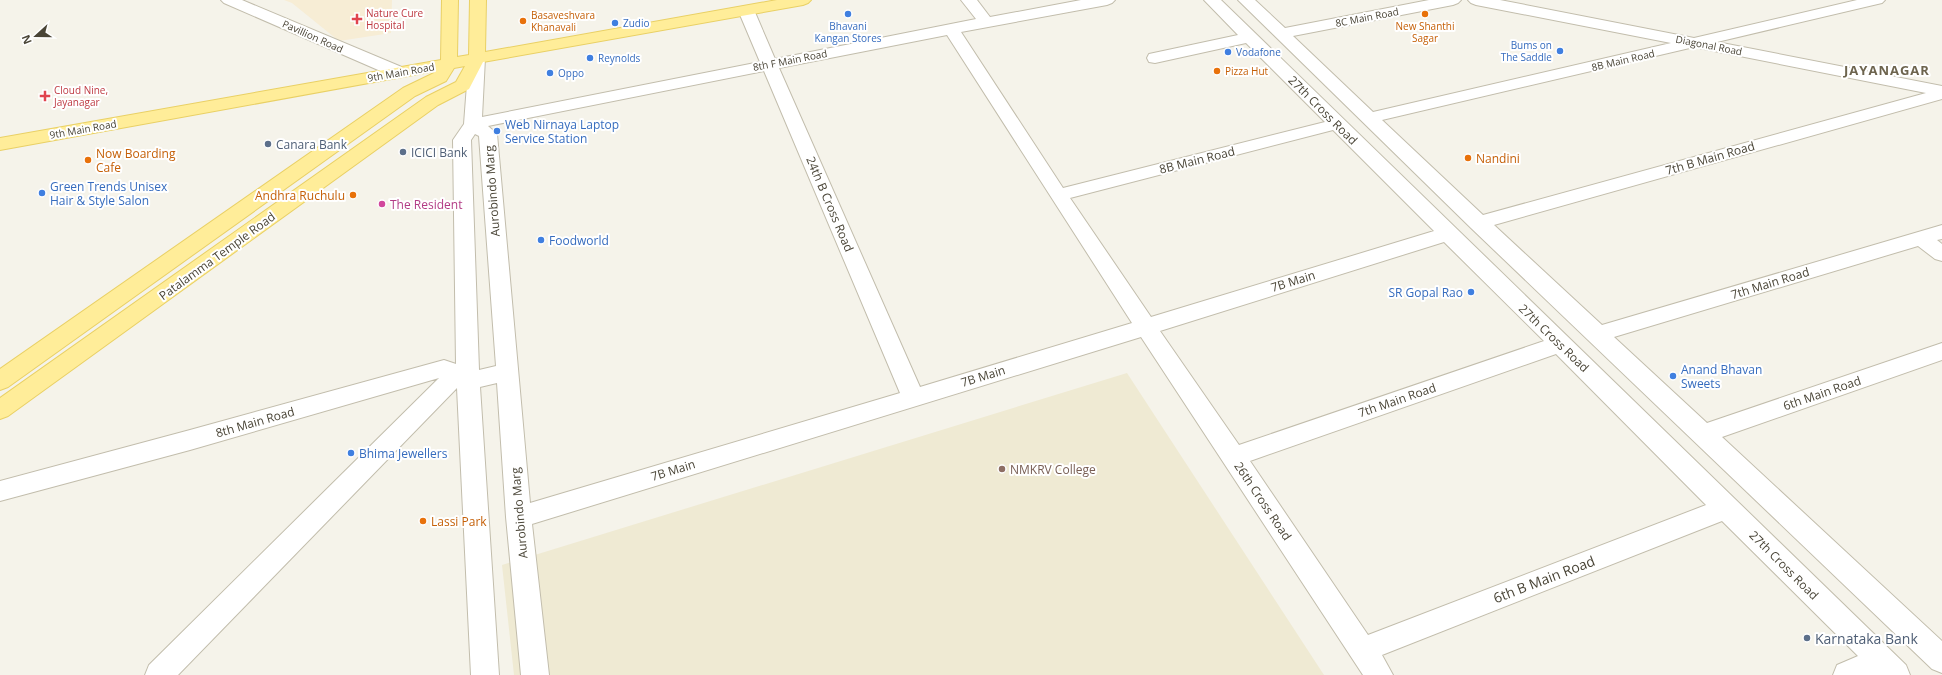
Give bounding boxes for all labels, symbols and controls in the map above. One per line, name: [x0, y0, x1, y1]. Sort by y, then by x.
street label: 8C Main Road: [1334, 4, 1400, 30]
place label: Nature Cure Hospital: [366, 6, 424, 32]
place label: Basaveshvara Khanavali: [531, 8, 595, 34]
marker: Bhavani Kangan Stores: [843, 9, 853, 19]
marker: New Shanthi Sagar: [1420, 9, 1430, 19]
marker: Nature Cure Hospital: [351, 13, 363, 25]
north arrow: [16, 16, 56, 56]
street label: Pavillion Road: [280, 16, 346, 56]
marker: Basaveshvara Khanavali: [518, 16, 528, 26]
place label: Zudio: [623, 16, 650, 30]
marker: Zudio: [610, 18, 620, 28]
place label: Bhavani Kangan Stores: [814, 19, 882, 45]
place label: New Shanthi Sagar: [1395, 19, 1455, 45]
street label: Diagonal Road: [1675, 32, 1743, 58]
text: N: [18, 33, 35, 47]
place label: Bums on The Saddle: [1501, 38, 1552, 64]
place label: Vodafone: [1236, 45, 1281, 59]
street label: 8th F Main Road: [752, 46, 828, 74]
marker: Bums on The Saddle: [1555, 46, 1565, 56]
street label: 8B Main Road: [1590, 46, 1656, 74]
marker: Vodafone: [1223, 47, 1233, 57]
place label: Reynolds: [598, 51, 641, 65]
marker: Reynolds: [585, 53, 595, 63]
street label: 9th Main Road: [366, 59, 436, 85]
district label: JAYANAGAR: [1843, 61, 1930, 79]
place label: Pizza Hut: [1225, 64, 1269, 78]
place label: Oppo: [558, 66, 584, 80]
marker: Pizza Hut: [1212, 66, 1222, 76]
marker: Oppo: [545, 68, 555, 78]
street label: 27th Cross Road: [1285, 72, 1361, 148]
place label: Cloud Nine, Jayanagar: [53, 83, 108, 109]
marker: Cloud Nine, Jayanagar: [39, 90, 51, 102]
street label: 9th Main Road: [48, 116, 118, 142]
place label: Web Nirnaya Laptop Service Station: [505, 116, 619, 147]
marker: Web Nirnaya Laptop Service Station: [492, 126, 502, 136]
place label: Canara Bank: [276, 136, 348, 153]
street label: 7th B Main Road: [1663, 137, 1757, 179]
marker: Canara Bank: [263, 139, 273, 149]
street label: 8B Main Road: [1157, 142, 1237, 178]
place label: ICICI Bank: [411, 144, 468, 161]
street label: Aurobindo Marg: [480, 144, 504, 237]
place label: Now Boarding Cafe: [96, 145, 176, 176]
marker: ICICI Bank: [398, 147, 408, 157]
place label: Nandini: [1476, 150, 1520, 167]
marker: Nandini: [1463, 153, 1473, 163]
street label: 24th B Cross Road: [802, 154, 858, 254]
marker: Now Boarding Cafe: [83, 155, 93, 165]
place label: Green Trends Unisex Hair & Style Salon: [50, 178, 168, 209]
place label: Andhra Ruchulu: [255, 187, 345, 204]
marker: Green Trends Unisex Hair & Style Salon: [37, 188, 47, 198]
marker: Andhra Ruchulu: [348, 190, 358, 200]
place label: The Resident: [390, 196, 462, 213]
marker: The Resident: [377, 199, 387, 209]
street label: Patalamma Temple Road: [155, 208, 279, 304]
place label: Foodworld: [549, 232, 609, 249]
marker: Foodworld: [536, 235, 546, 245]
street label: 7th Main Road: [1729, 263, 1811, 303]
street label: 7B Main: [1269, 266, 1317, 296]
place label: SR Gopal Rao: [1389, 284, 1463, 301]
marker: SR Gopal Rao: [1466, 287, 1476, 297]
street label: 27th Cross Road: [1515, 300, 1593, 376]
street label: 7B Main: [959, 361, 1007, 391]
place label: Anand Bhavan Sweets: [1681, 361, 1762, 392]
marker: Anand Bhavan Sweets: [1668, 371, 1678, 381]
street label: 6th Main Road: [1781, 372, 1863, 414]
street label: 7th Main Road: [1356, 379, 1438, 421]
street label: 8th Main Road: [214, 403, 296, 441]
place label: Bhima Jewellers: [359, 445, 448, 462]
marker: Bhima Jewellers: [346, 448, 356, 458]
street label: 7B Main: [649, 455, 697, 485]
street label: 26th Cross Road: [1230, 458, 1296, 544]
place label: NMKRV College: [1010, 461, 1096, 478]
marker: NMKRV College: [997, 464, 1007, 474]
street label: Aurobindo Marg: [507, 466, 531, 559]
place label: Lassi Park: [431, 513, 487, 530]
marker: Lassi Park: [418, 516, 428, 526]
street label: 27th Cross Road: [1746, 527, 1822, 603]
street label: 6th B Main Road: [1490, 551, 1598, 607]
place label: Karnataka Bank: [1815, 629, 1918, 648]
marker: Karnataka Bank: [1802, 633, 1812, 643]

